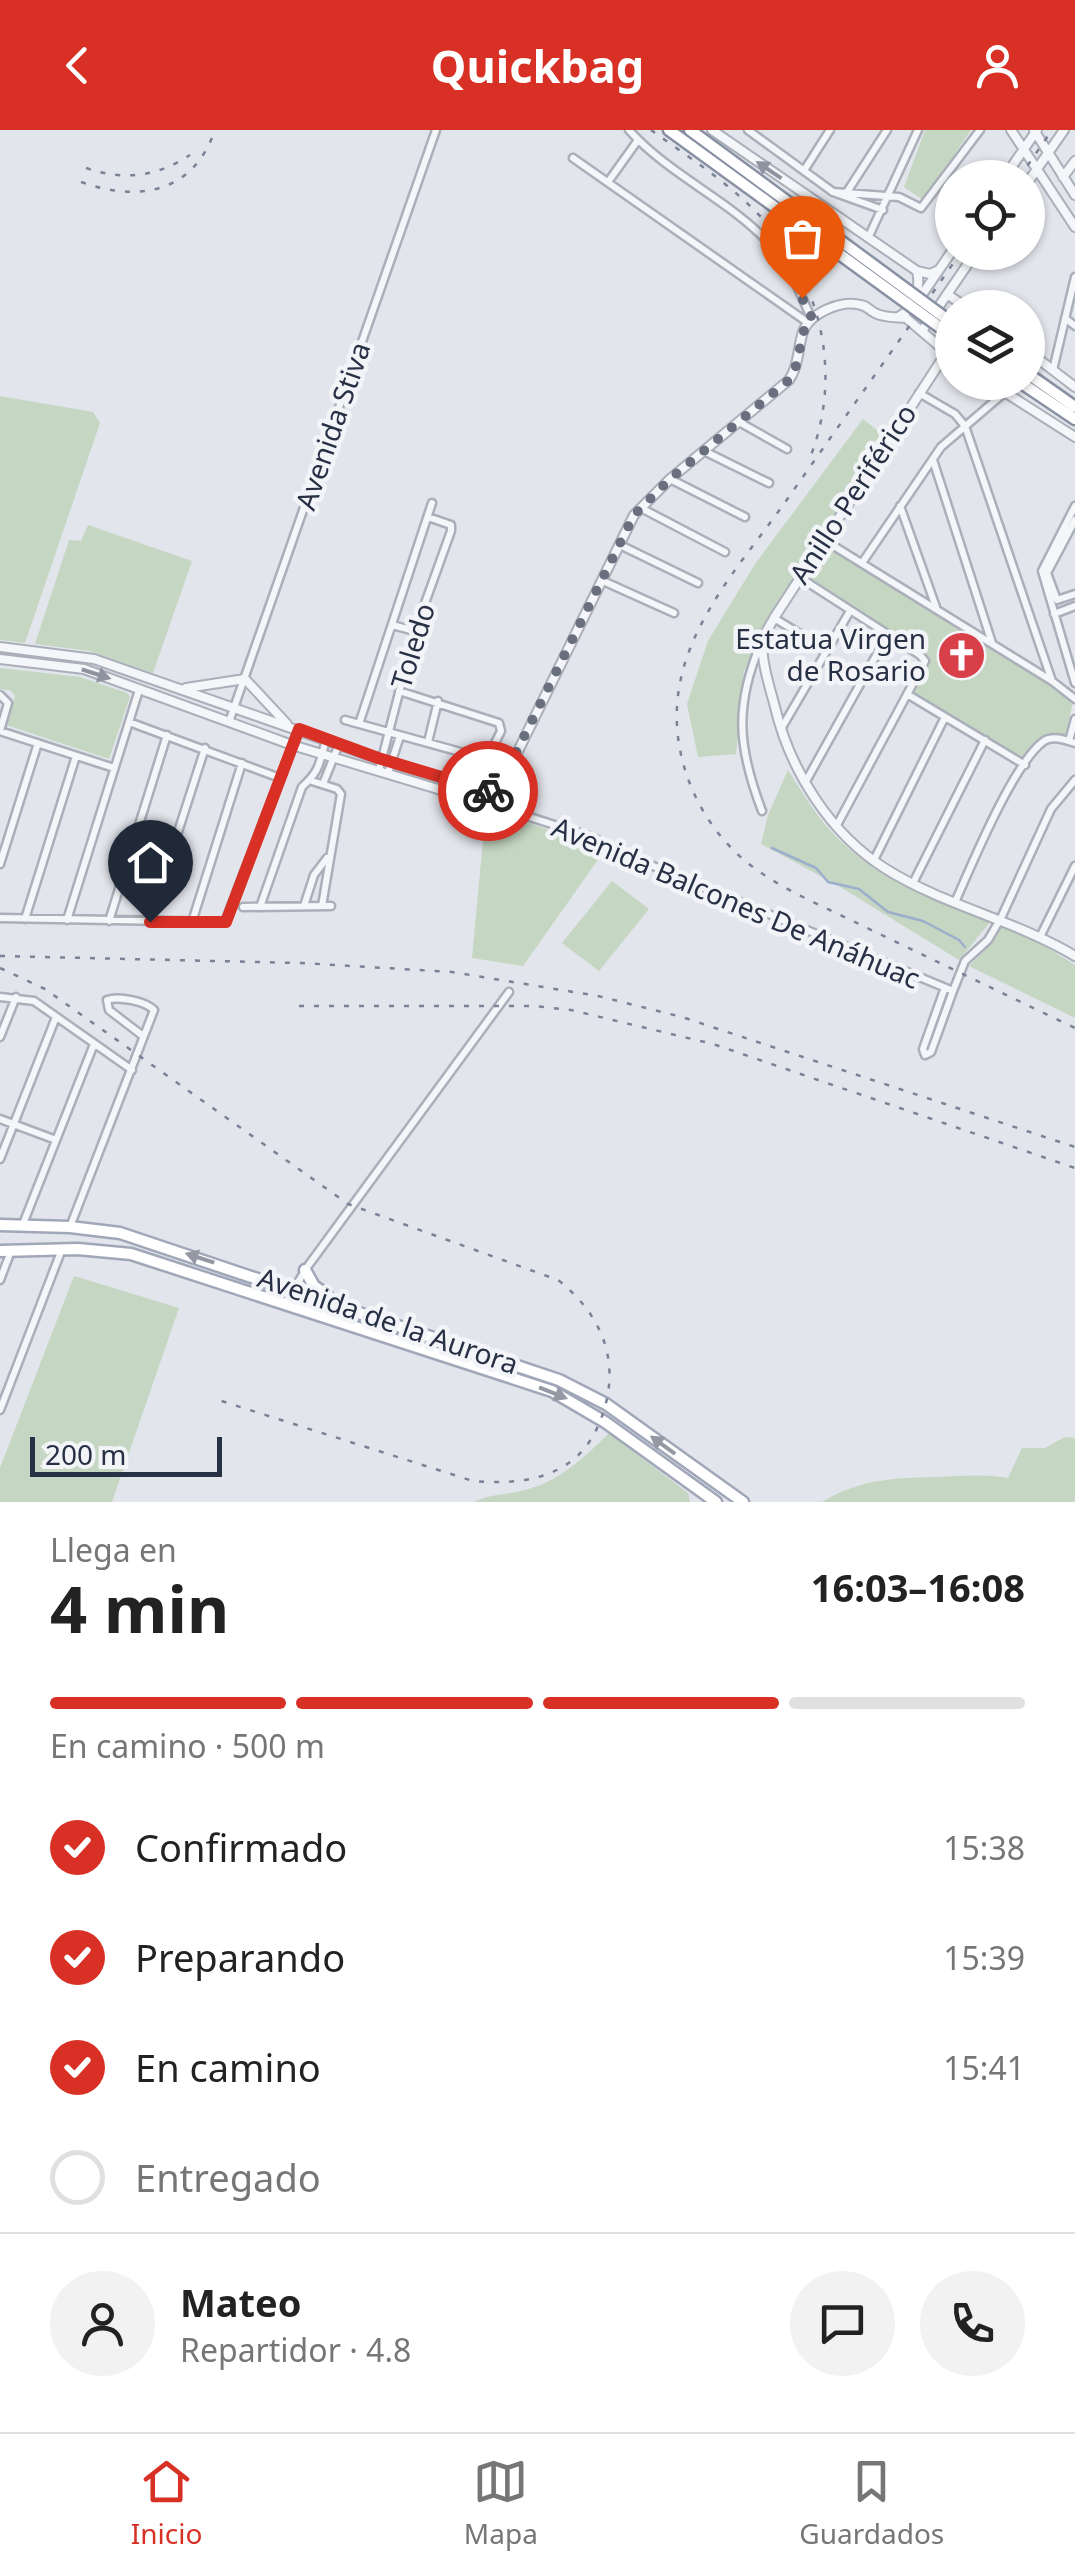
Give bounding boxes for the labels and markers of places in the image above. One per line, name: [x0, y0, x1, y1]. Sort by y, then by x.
pin: [760, 196, 845, 299]
place label: Estatua Virgen de Rosario: [735, 619, 926, 689]
church icon: Estatua Virgen de Rosario: [935, 629, 987, 681]
pin: [108, 820, 193, 923]

